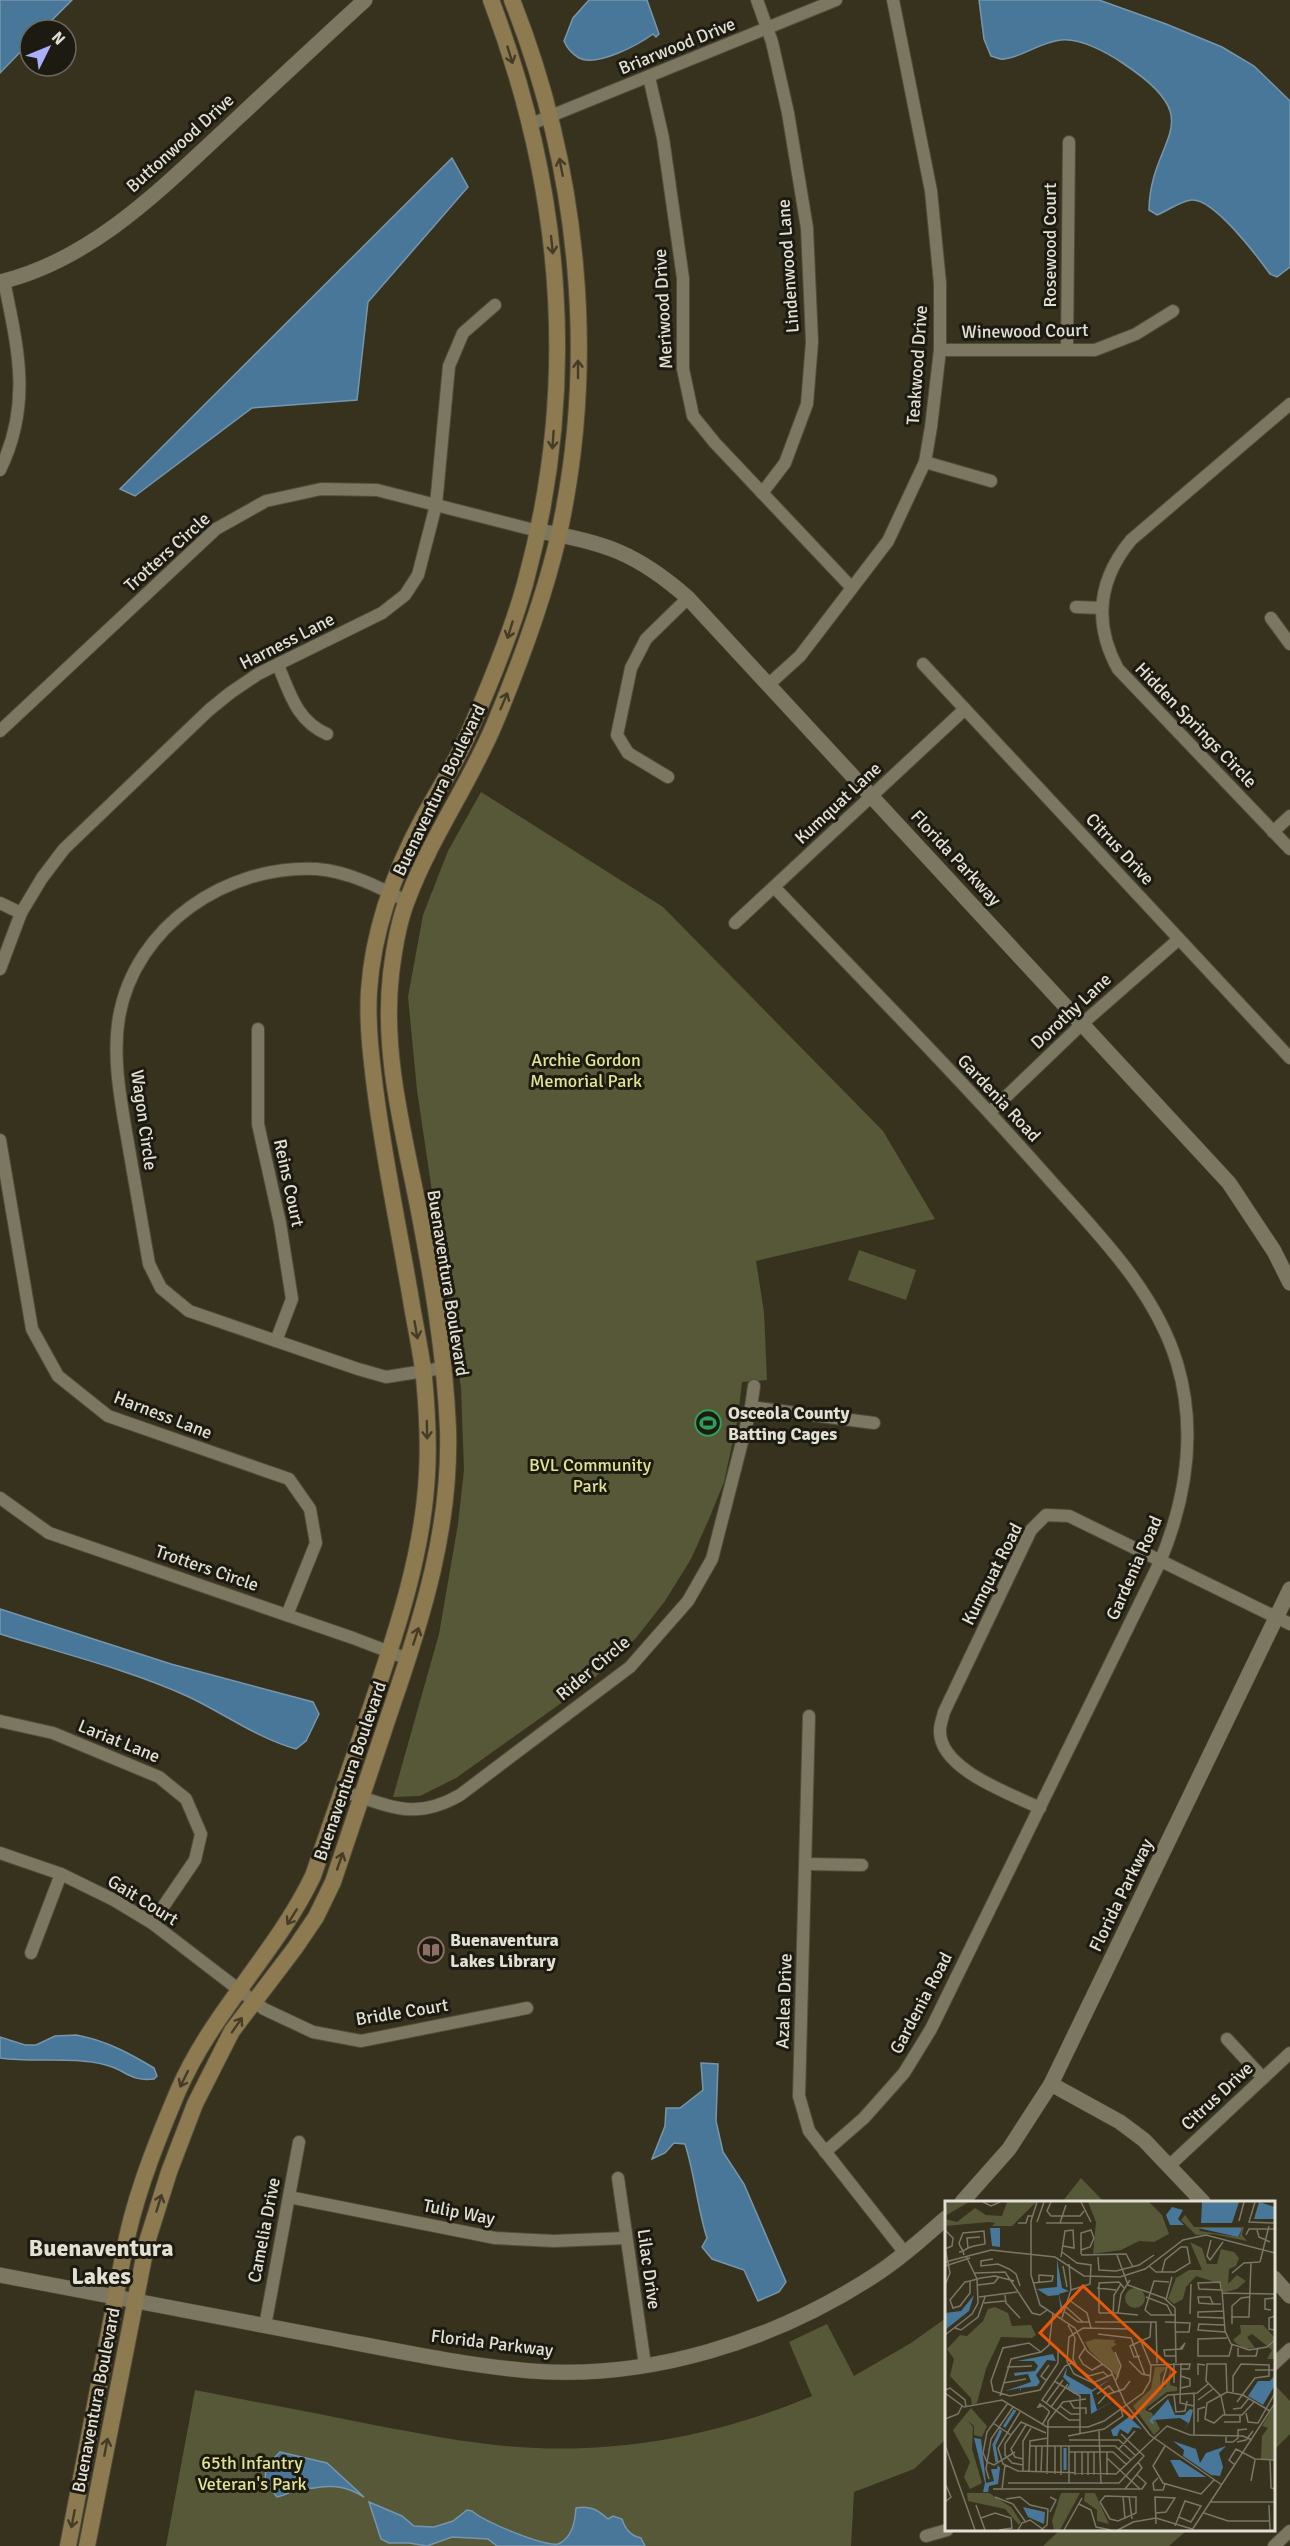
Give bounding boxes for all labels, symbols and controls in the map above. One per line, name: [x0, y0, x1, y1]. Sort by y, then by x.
street label: Briarwood Drive: [615, 13, 739, 79]
north arrow: [18, 18, 78, 78]
text: N: [47, 28, 69, 49]
one-way arrow: [505, 45, 516, 64]
street label: Buttonwood Drive: [122, 89, 238, 197]
one-way arrow: [555, 158, 566, 177]
street label: Rosewood Court: [1039, 183, 1061, 307]
street label: Lindenwood Lane: [772, 198, 804, 334]
one-way arrow: [547, 235, 558, 255]
street label: Meriwood Drive: [649, 248, 677, 370]
street label: Teakwood Drive: [902, 304, 932, 426]
street label: Winewood Court: [961, 319, 1089, 343]
one-way arrow: [572, 359, 584, 379]
one-way arrow: [547, 429, 558, 449]
street label: Trotters Circle: [120, 508, 214, 596]
street label: Harness Lane: [236, 608, 338, 674]
one-way arrow: [504, 620, 515, 639]
street label: Hidden Springs Circle: [1130, 658, 1262, 792]
one-way arrow: [499, 692, 511, 710]
street label: Buenaventura Boulevard: [388, 701, 490, 879]
street label: Kumquat Lane: [790, 757, 886, 849]
street label: Florida Parkway: [906, 806, 1006, 911]
street label: Citrus Drive: [1081, 808, 1159, 890]
street label: Dorothy Lane: [1026, 968, 1116, 1054]
park label: Archie Gordon Memorial Park: [530, 1049, 642, 1092]
street label: Gardenia Road: [953, 1050, 1045, 1146]
street label: Wagon Circle: [126, 1068, 162, 1172]
street label: Reins Court: [269, 1137, 309, 1229]
street label: Buenaventura Boulevard: [422, 1188, 474, 1378]
one-way arrow: [411, 1320, 422, 1340]
street label: Harness Lane: [111, 1386, 215, 1444]
place label: Osceola County Batting Cages: [728, 1402, 850, 1445]
sports icon: Osceola County Batting Cages: [693, 1408, 723, 1438]
one-way arrow: [421, 1419, 433, 1439]
park label: BVL Community Park: [529, 1454, 652, 1497]
street label: Gardenia Road: [1101, 1512, 1167, 1624]
street label: Kumquat Road: [957, 1519, 1027, 1629]
street label: Trotters Circle: [152, 1540, 262, 1596]
one-way arrow: [411, 1627, 422, 1646]
street label: Rider Circle: [552, 1631, 634, 1705]
street label: Buenaventura Boulevard: [309, 1678, 391, 1864]
street label: Lariat Lane: [75, 1715, 163, 1767]
street label: Florida Parkway: [1084, 1834, 1158, 1955]
one-way arrow: [335, 1852, 346, 1871]
street label: Gait Court: [104, 1870, 182, 1930]
one-way arrow: [285, 1908, 297, 1925]
place label: Buenaventura Lakes Library: [450, 1929, 559, 1972]
library icon: Buenaventura Lakes Library: [416, 1935, 446, 1965]
street label: Gardenia Road: [885, 1948, 957, 2058]
street label: Azalea Drive: [771, 1953, 797, 2049]
street label: Bridle Court: [354, 1994, 450, 2030]
one-way arrow: [231, 2017, 243, 2033]
street label: Citrus Drive: [1176, 2057, 1258, 2135]
one-way arrow: [177, 2070, 189, 2088]
street label: Camelia Drive: [243, 2176, 285, 2284]
one-way arrow: [154, 2194, 165, 2213]
street label: Tulip Way: [421, 2194, 497, 2230]
inset map: [945, 2201, 1275, 2531]
street label: Lilac Drive: [632, 2227, 666, 2311]
district label: Buenaventura Lakes: [29, 2233, 173, 2291]
street label: Buenaventura Boulevard: [67, 2306, 125, 2494]
street label: Florida Parkway: [430, 2325, 555, 2361]
one-way arrow: [101, 2438, 112, 2458]
park label: 65th Infantry Veteran's Park: [197, 2452, 307, 2495]
one-way arrow: [67, 2509, 78, 2529]

